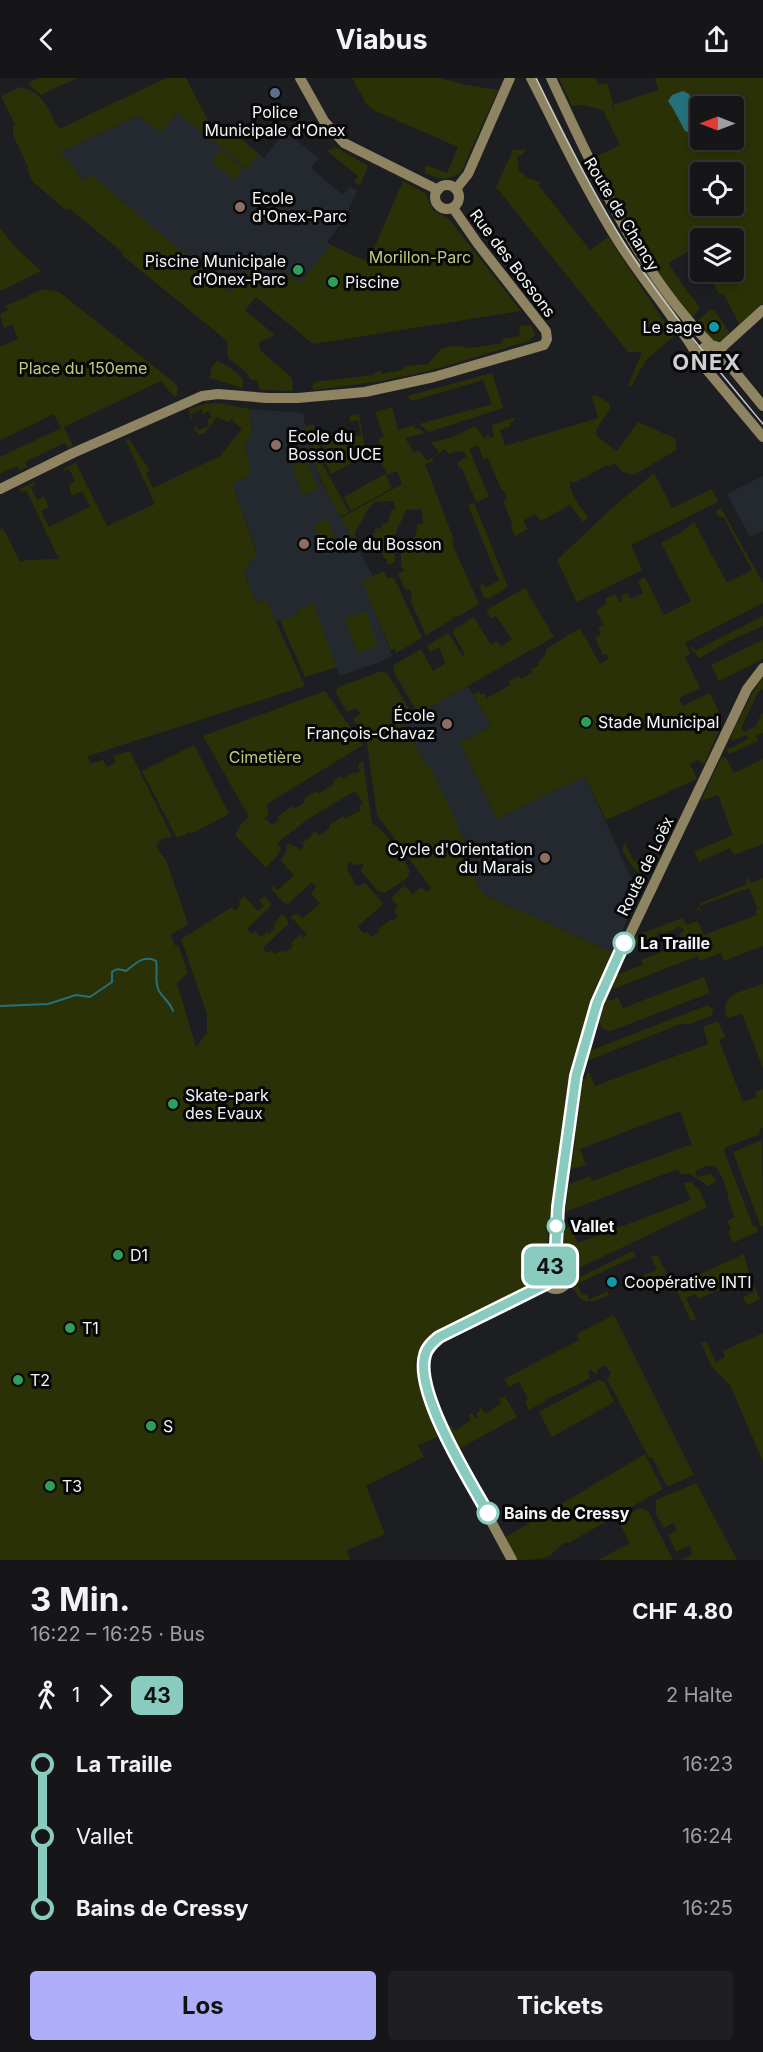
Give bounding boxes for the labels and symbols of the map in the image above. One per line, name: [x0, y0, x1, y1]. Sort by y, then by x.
marker: Police Municipale d'Onex: [268, 86, 282, 100]
north arrow: [690, 96, 744, 150]
place label: Police Municipale d'Onex: [205, 102, 346, 140]
street label: Route de Chancy: [580, 154, 664, 274]
place label: Ecole d'Onex-Parc: [252, 188, 347, 226]
marker: Ecole d'Onex-Parc: [233, 200, 247, 214]
street label: Rue des Bossons: [466, 205, 560, 321]
park label: Morillon-Parc: [369, 247, 471, 267]
place label: Piscine Municipale d’Onex-Parc: [145, 251, 286, 289]
marker: Piscine Municipale d’Onex-Parc: [291, 263, 305, 277]
place label: Piscine: [345, 272, 399, 292]
marker: Piscine: [326, 275, 340, 289]
place label: Le sage: [643, 317, 702, 337]
marker: Le sage: [707, 320, 721, 334]
district label: ONEX: [672, 349, 742, 375]
park label: Place du 150eme: [19, 358, 147, 378]
place label: Ecole du Bosson UCE: [288, 426, 382, 464]
marker: Ecole du Bosson UCE: [269, 438, 283, 452]
place label: Ecole du Bosson: [316, 534, 442, 554]
marker: Ecole du Bosson: [297, 537, 311, 551]
place label: École François-Chavaz: [307, 705, 435, 743]
place label: Stade Municipal: [598, 712, 719, 732]
marker: Stade Municipal: [579, 715, 593, 729]
marker: École François-Chavaz: [440, 717, 454, 731]
park label: Cimetière: [229, 747, 301, 767]
street label: Route de Loëx: [612, 813, 678, 919]
place label: Cycle d'Orientation du Marais: [388, 839, 533, 877]
marker: Cycle d'Orientation du Marais: [538, 851, 552, 865]
marker: La Traille: [613, 932, 635, 954]
place label: La Traille: [640, 933, 710, 953]
place label: Skate-park des Evaux: [185, 1085, 269, 1123]
marker: Skate-park des Evaux: [166, 1097, 180, 1111]
place label: Vallet: [570, 1216, 614, 1236]
marker: Vallet: [547, 1217, 565, 1235]
place label: D1: [130, 1245, 148, 1265]
line badge: 43: [523, 1246, 577, 1286]
marker: D1: [111, 1248, 125, 1262]
place label: Coopérative INTI: [624, 1272, 752, 1292]
marker: Coopérative INTI: [605, 1275, 619, 1289]
place label: T1: [82, 1318, 99, 1338]
marker: T1: [63, 1321, 77, 1335]
place label: T2: [30, 1370, 50, 1390]
marker: T2: [11, 1373, 25, 1387]
place label: S: [163, 1416, 173, 1436]
marker: S: [144, 1419, 158, 1433]
place label: T3: [62, 1476, 82, 1496]
marker: T3: [43, 1479, 57, 1493]
marker: Bains de Cressy: [477, 1502, 499, 1524]
place label: Bains de Cressy: [504, 1503, 630, 1523]

